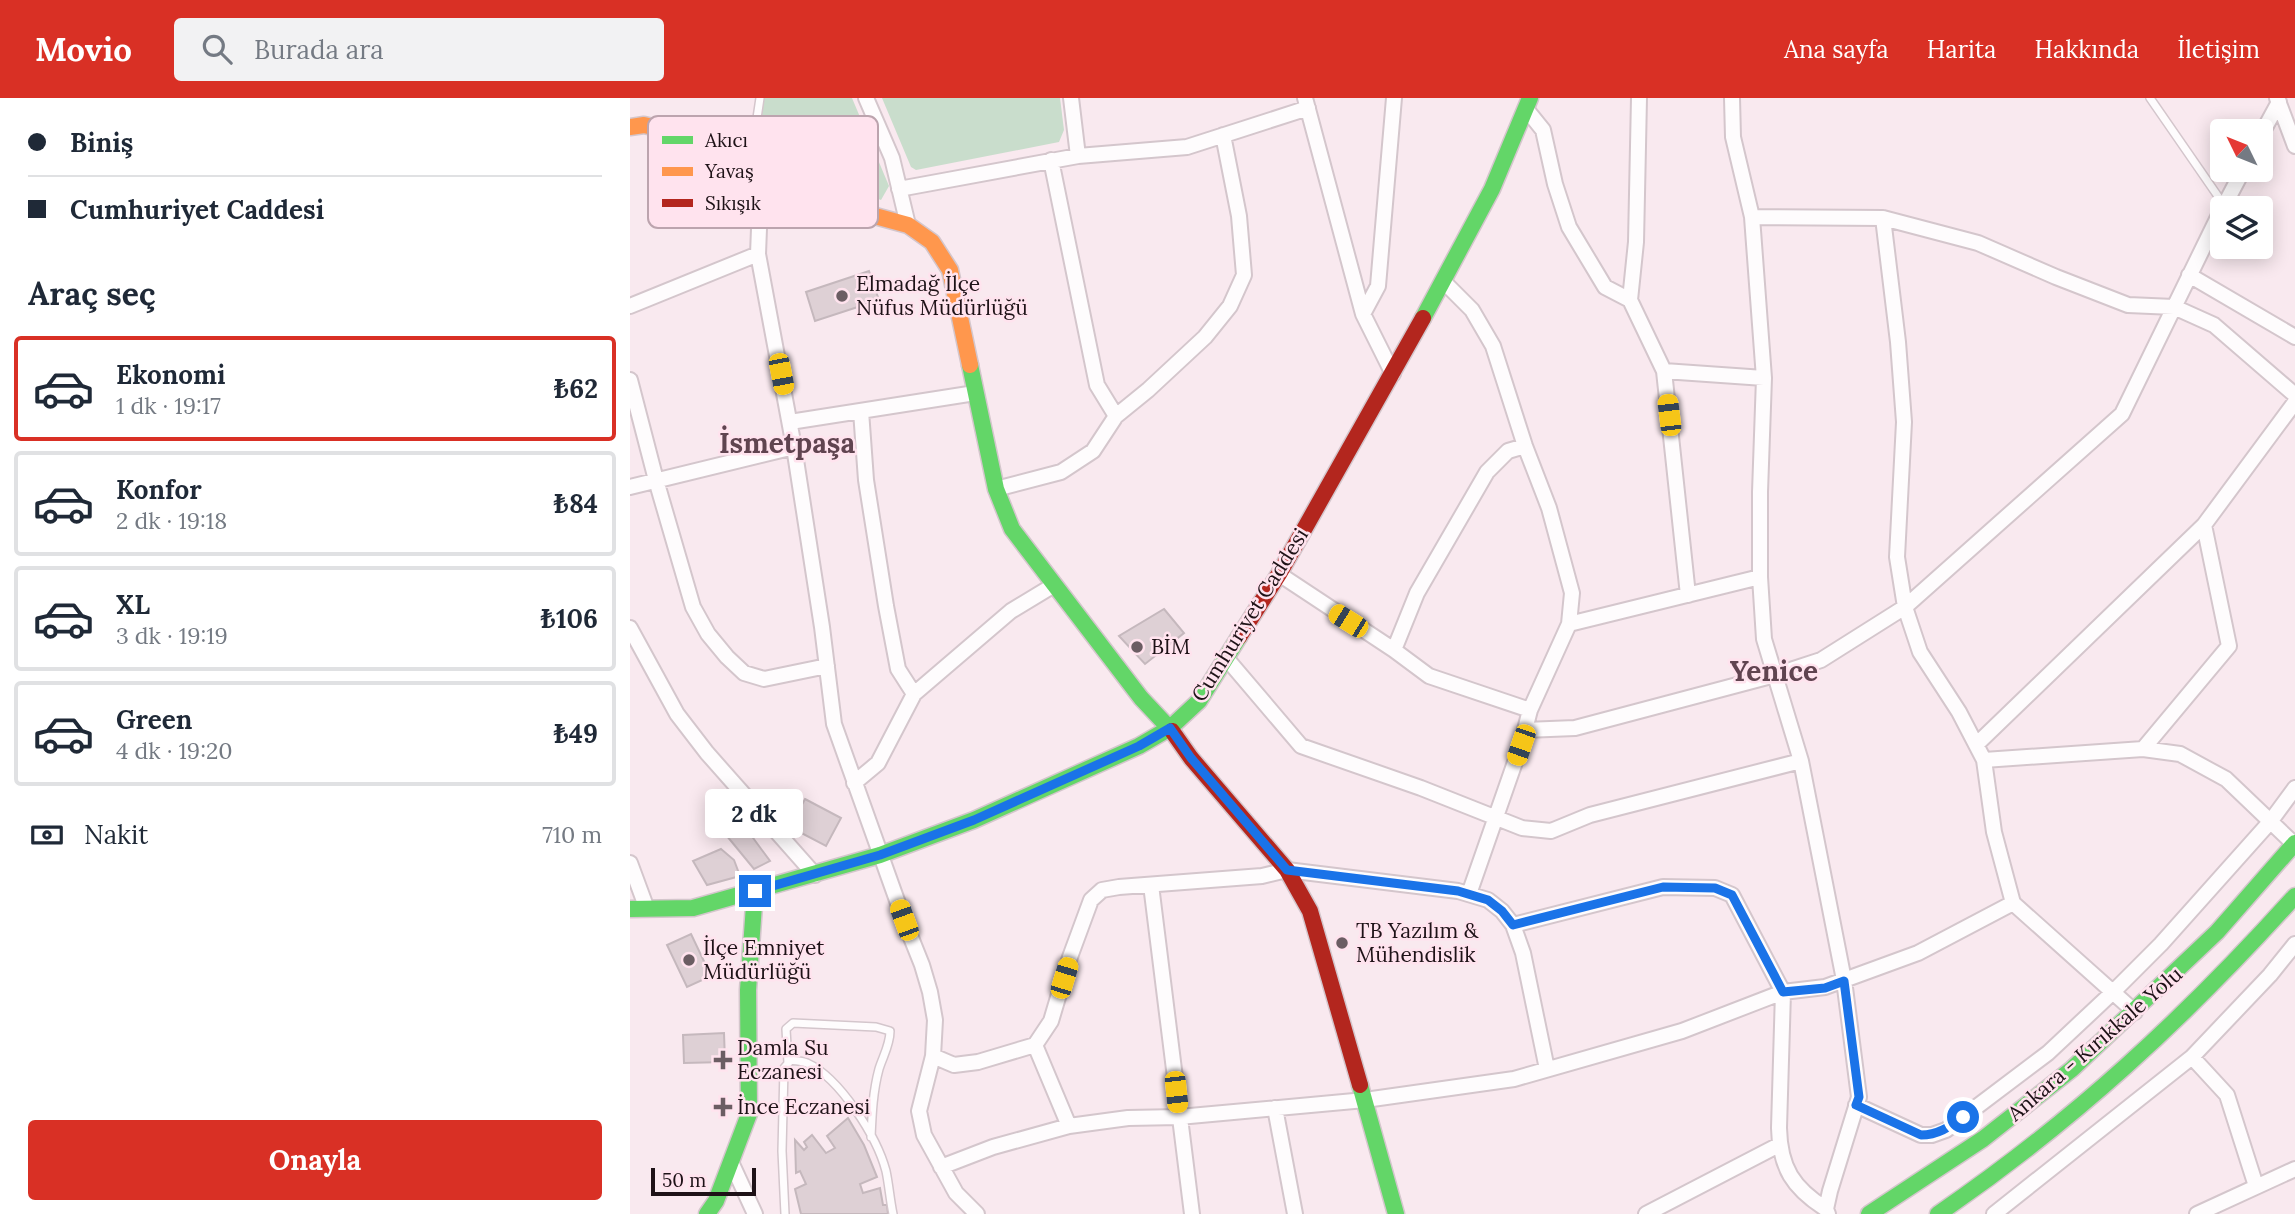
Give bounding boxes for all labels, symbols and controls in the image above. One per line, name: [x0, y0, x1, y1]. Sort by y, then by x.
search box: [174, 18, 664, 81]
text: Movio: [35, 28, 132, 70]
icon: search: [198, 30, 236, 68]
text: Burada ara: [254, 33, 384, 66]
text: Ana sayfa: [1784, 34, 1889, 65]
text: Harita: [1927, 34, 1996, 65]
text: Hakkında: [2034, 34, 2139, 65]
text: İletişim: [2177, 34, 2260, 65]
legend: [648, 116, 878, 228]
north arrow: [2210, 119, 2273, 182]
map controls: [2210, 119, 2273, 259]
text: Biniş: [70, 126, 133, 159]
text: Akıcı: [704, 128, 748, 152]
text: Yavaş: [704, 159, 754, 183]
text: Sıkışık: [705, 191, 762, 215]
text: Cumhuriyet Caddesi: [70, 193, 324, 226]
button: layers: [2210, 196, 2273, 259]
place label: Elmadağ İlçe Nüfus Müdürlüğü: [856, 270, 1028, 321]
text: Araç seç: [28, 273, 156, 314]
marker: Elmadağ İlçe Nüfus Müdürlüğü: [834, 288, 850, 304]
car: [767, 351, 796, 397]
icon: car: [32, 357, 95, 420]
text: Ekonomi: [116, 358, 225, 391]
text: ₺62: [554, 372, 598, 405]
text: 1 dk · 19:17: [116, 391, 221, 420]
car: [1657, 393, 1682, 437]
district label: İsmetpaşa: [719, 425, 855, 461]
icon: car: [32, 472, 95, 535]
text: Konfor: [116, 473, 202, 506]
text: ₺84: [554, 487, 598, 520]
text: 2 dk · 19:18: [116, 506, 227, 535]
street label: Cumhuriyet Caddesi: [1185, 523, 1314, 706]
icon: car: [32, 587, 95, 650]
text: XL: [116, 588, 150, 621]
car: [1325, 601, 1372, 641]
text: ₺106: [541, 602, 598, 635]
text: 3 dk · 19:19: [116, 621, 228, 650]
place label: BİM: [1151, 633, 1190, 660]
marker: BİM: [1129, 639, 1145, 655]
district label: Yenice: [1730, 653, 1818, 689]
icon: car: [32, 702, 95, 765]
text: Green: [116, 703, 192, 736]
text: ₺49: [553, 717, 598, 750]
car: [1505, 722, 1538, 768]
text: 4 dk · 19:20: [116, 736, 233, 765]
callout: 2 dk: [706, 790, 804, 838]
text: 2 dk: [731, 799, 777, 828]
icon: cash: [28, 816, 66, 854]
text: Nakit: [84, 818, 148, 851]
text: 710 m: [542, 820, 602, 849]
route end: [739, 875, 771, 907]
car: [887, 897, 922, 943]
place label: TB Yazılım & Mühendislik: [1356, 917, 1479, 968]
place label: İlçe Emniyet Müdürlüğü: [703, 934, 825, 985]
marker: TB Yazılım & Mühendislik: [1334, 935, 1350, 951]
marker: İlçe Emniyet Müdürlüğü: [681, 952, 697, 968]
car: [1048, 955, 1081, 1001]
street label: Ankara - Kırıkkale Yolu: [2001, 960, 2188, 1128]
place label: Damla Su Eczanesi: [737, 1034, 829, 1085]
marker: Damla Su Eczanesi: [715, 1052, 731, 1068]
car: [1164, 1070, 1189, 1114]
place label: İnce Eczanesi: [737, 1093, 870, 1120]
marker: İnce Eczanesi: [715, 1099, 731, 1115]
route start: [1947, 1101, 1979, 1133]
button: Onayla: [28, 1120, 602, 1200]
scale bar: [651, 1165, 756, 1197]
text: 50 m: [662, 1168, 706, 1192]

